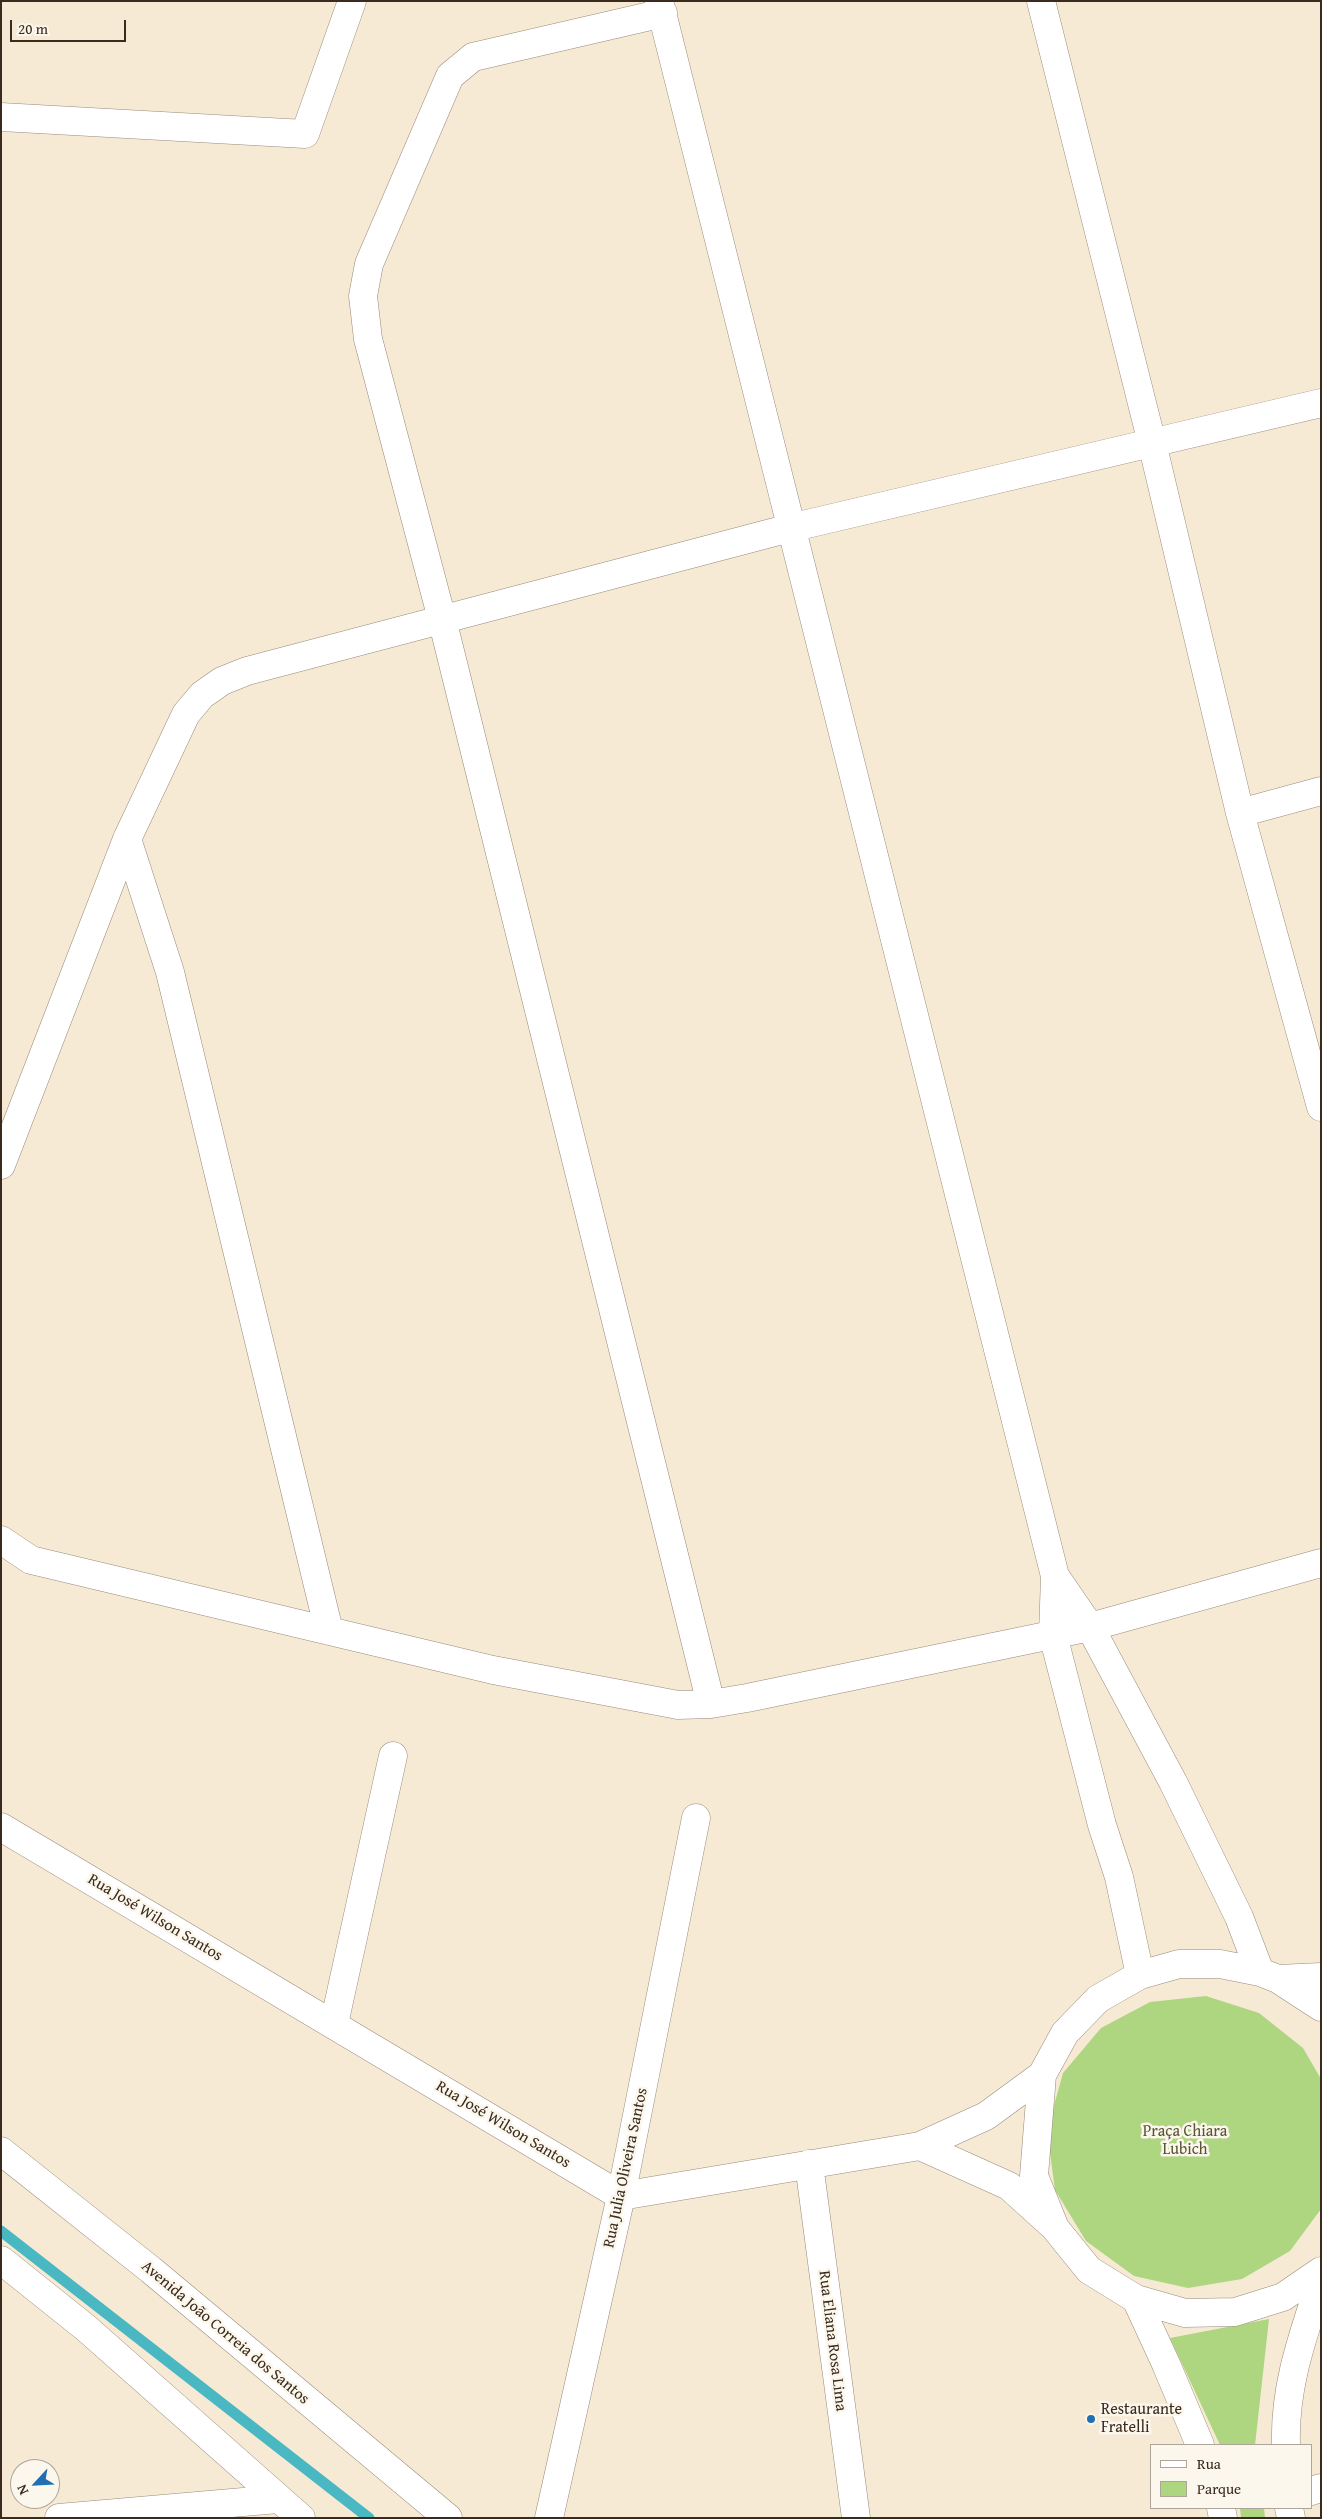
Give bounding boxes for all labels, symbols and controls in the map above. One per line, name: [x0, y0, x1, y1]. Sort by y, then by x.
scale bar: [12, 10, 129, 42]
text: 20 m: [18, 18, 48, 39]
street label: Rua José Wilson Santos: [84, 1870, 226, 1966]
street label: Rua José Wilson Santos: [432, 2077, 574, 2173]
street label: Rua Julia Oliveira Santos: [600, 2086, 652, 2250]
park label: Praça Chiara Lubich: [1143, 2122, 1227, 2160]
street label: Avenida João Correia dos Santos: [137, 2257, 313, 2409]
street label: Rua Eliana Rosa Lima: [814, 2270, 850, 2412]
place label: Restaurante Fratelli: [1101, 2400, 1182, 2438]
marker: Restaurante Fratelli: [1085, 2413, 1097, 2425]
legend: [1150, 2444, 1312, 2509]
text: Rua: [1197, 2453, 1221, 2474]
north arrow: [10, 2459, 60, 2509]
text: Parque: [1197, 2478, 1241, 2499]
text: N: [11, 2481, 33, 2498]

